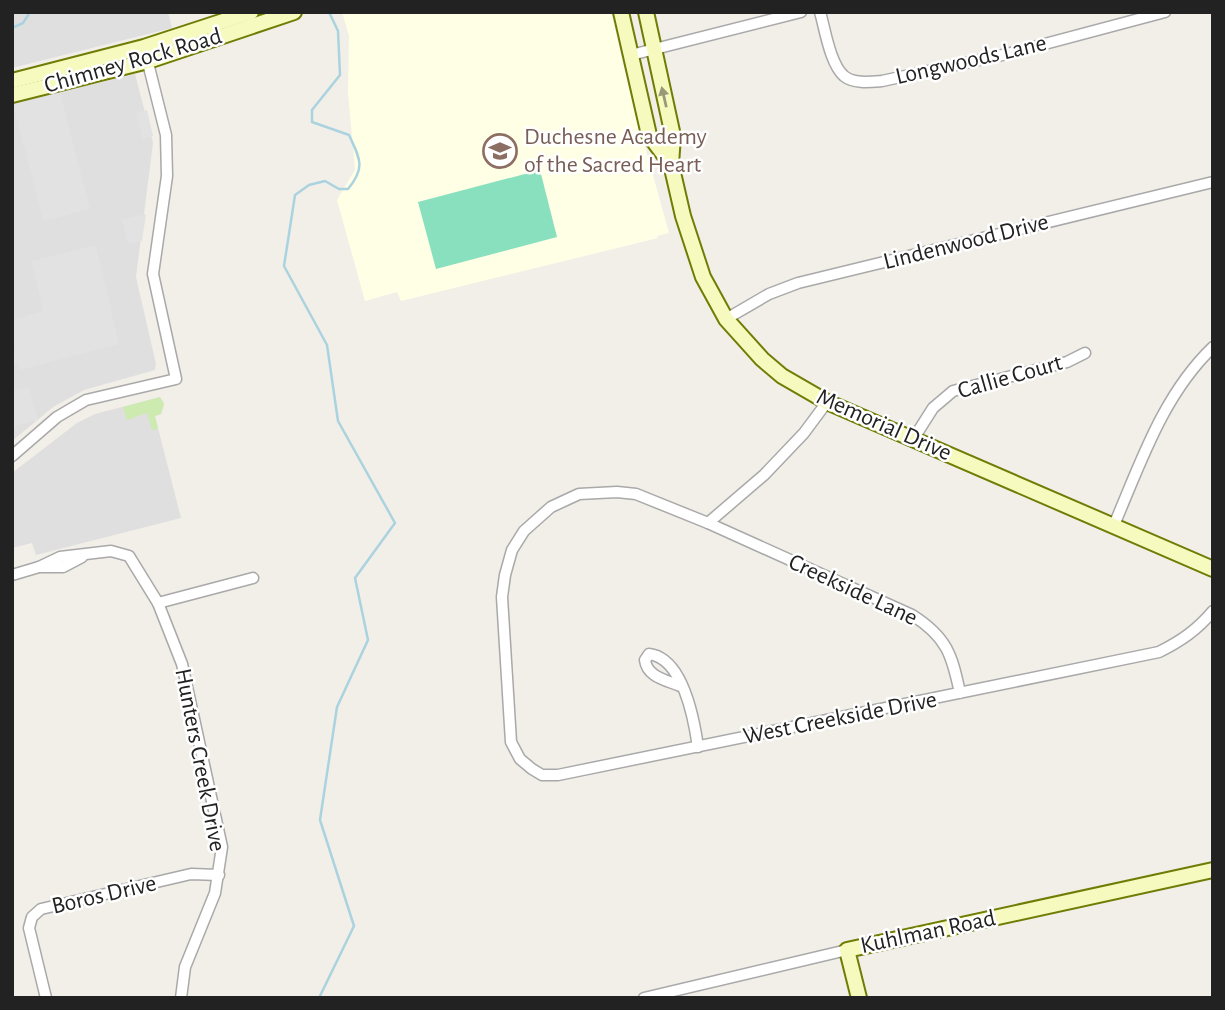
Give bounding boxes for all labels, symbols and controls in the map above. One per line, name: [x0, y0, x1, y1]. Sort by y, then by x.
street label: Chimney Rock Road: [41, 24, 225, 98]
street label: Longwoods Lane: [893, 31, 1049, 89]
one-way arrow: [659, 86, 670, 108]
place label: Duchesne Academy of the Sacred Heart: [524, 125, 707, 177]
school or university icon: Duchesne Academy of the Sacred Heart: [481, 132, 519, 170]
street label: Lindenwood Drive: [881, 210, 1051, 274]
street label: Callie Court: [955, 351, 1065, 403]
street label: Memorial Drive: [813, 385, 955, 465]
street label: Creekside Lane: [785, 550, 921, 630]
street label: Hunters Creek Drive: [170, 666, 230, 854]
street label: West Creekside Drive: [741, 687, 939, 749]
street label: Boros Drive: [49, 871, 159, 919]
street label: Kuhlman Road: [858, 906, 998, 958]

